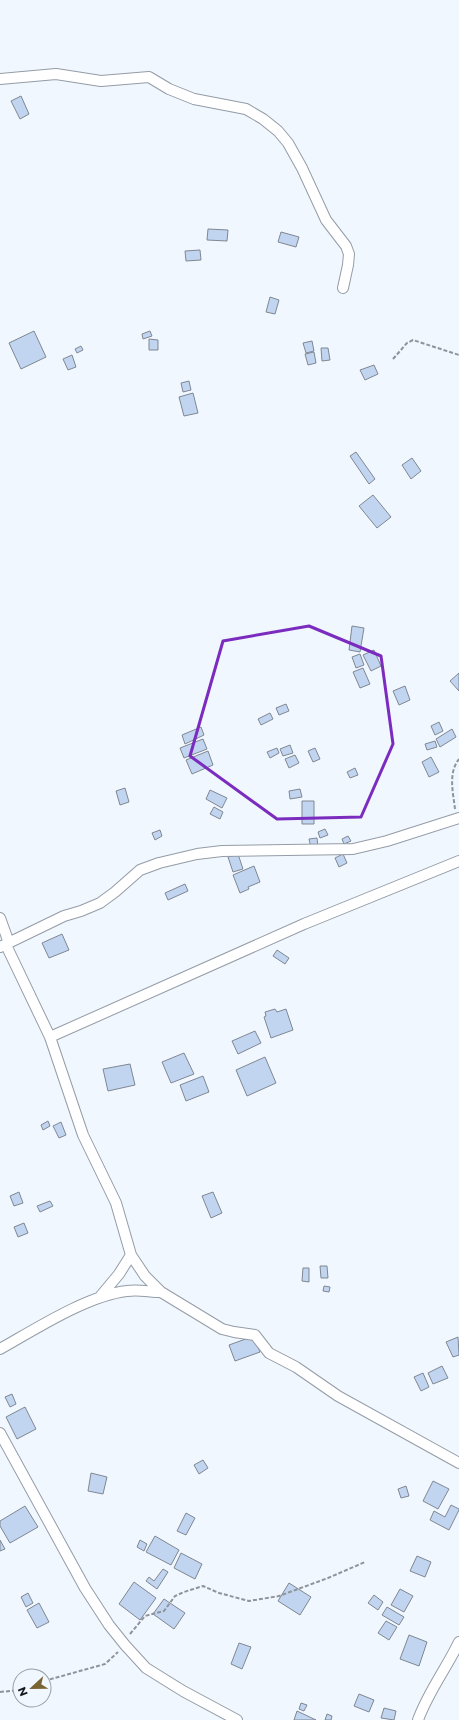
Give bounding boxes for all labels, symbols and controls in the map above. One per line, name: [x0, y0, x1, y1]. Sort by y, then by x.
north arrow: [12, 1668, 52, 1708]
text: N: [15, 1685, 31, 1698]

